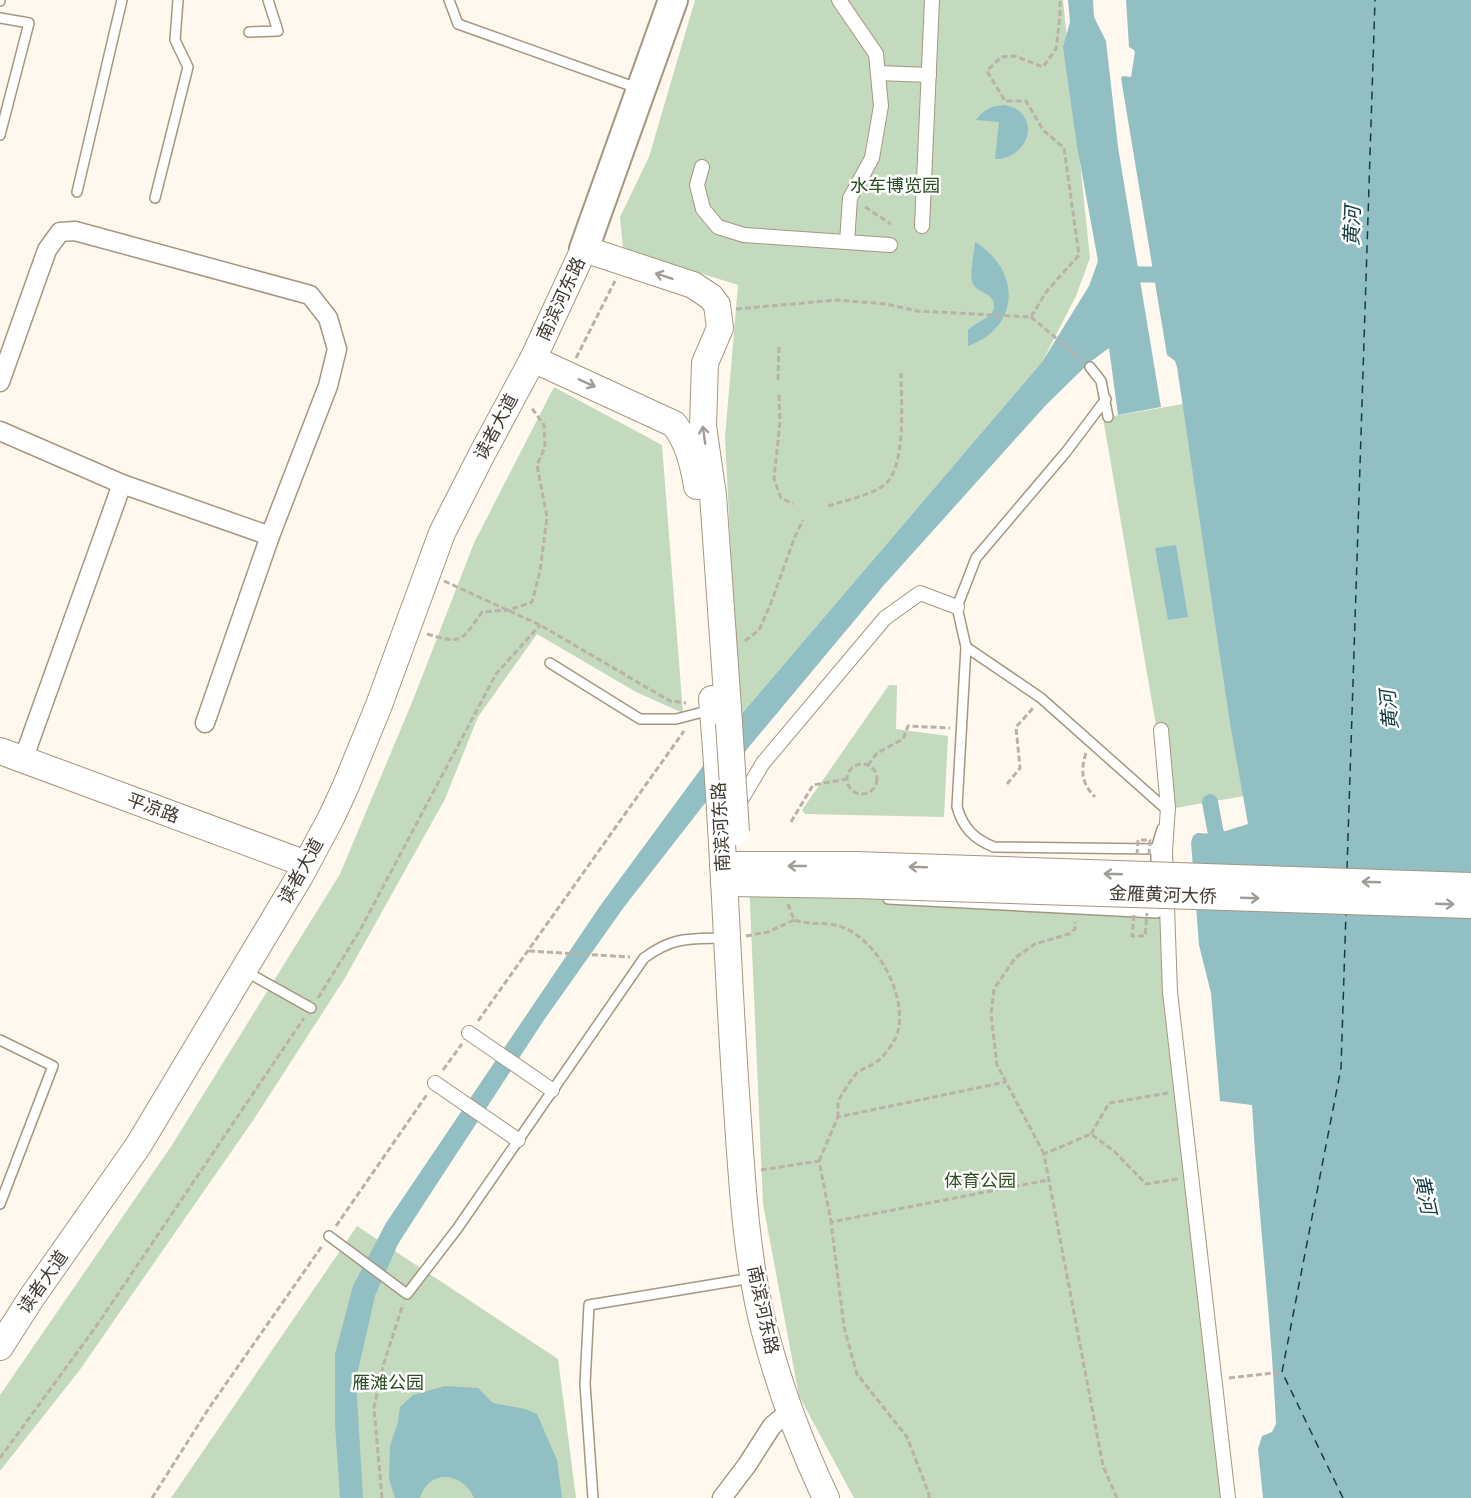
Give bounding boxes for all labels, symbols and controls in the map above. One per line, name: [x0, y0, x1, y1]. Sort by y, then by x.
park label: 水车博览园: [850, 173, 940, 197]
water label: 黄河: [1337, 202, 1366, 246]
street label: 南滨河东路: [530, 253, 590, 344]
one-way arrow: [655, 270, 674, 281]
one-way arrow: [577, 377, 595, 389]
street label: 读者大道: [468, 389, 523, 464]
one-way arrow: [699, 425, 710, 445]
water label: 黄河: [1373, 685, 1404, 731]
street label: 南滨河东路: [706, 781, 734, 873]
street label: 平凉路: [124, 787, 183, 828]
street label: 读者大道: [272, 833, 328, 908]
one-way arrow: [788, 860, 808, 872]
one-way arrow: [908, 862, 928, 873]
one-way arrow: [1103, 868, 1123, 879]
one-way arrow: [1361, 877, 1381, 888]
street label: 金雁黄河大侨: [1109, 880, 1217, 908]
one-way arrow: [1239, 892, 1259, 904]
one-way arrow: [1434, 899, 1454, 910]
park label: 体育公园: [944, 1168, 1016, 1192]
water label: 黄河: [1408, 1172, 1444, 1220]
street label: 读者大道: [12, 1245, 73, 1318]
street label: 南滨河东路: [743, 1263, 785, 1356]
park label: 雁滩公园: [352, 1370, 424, 1394]

